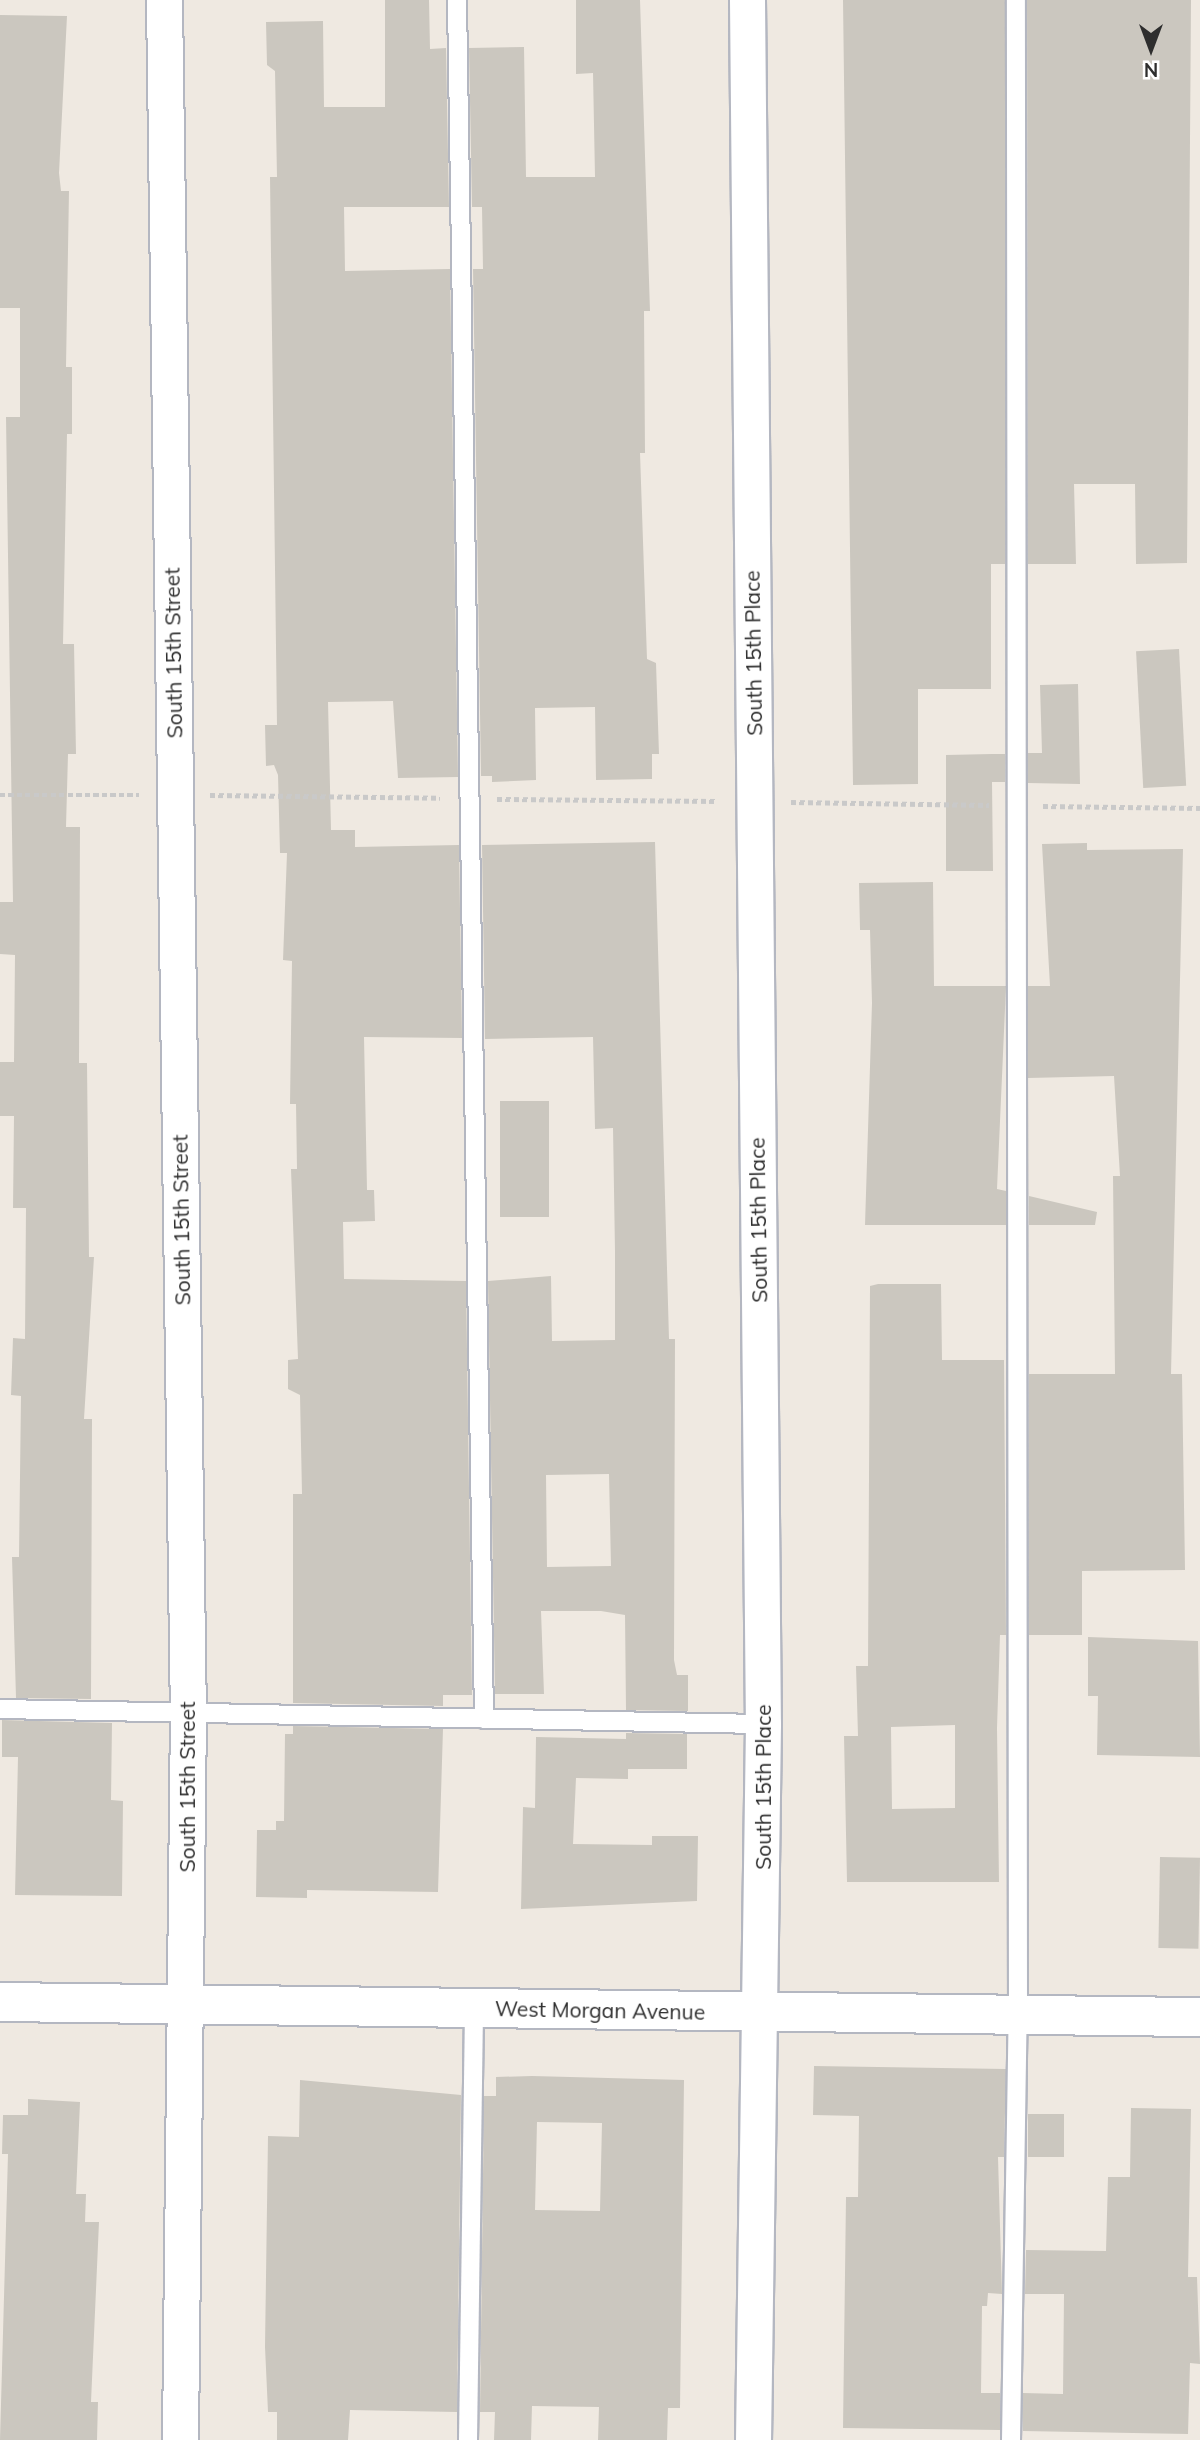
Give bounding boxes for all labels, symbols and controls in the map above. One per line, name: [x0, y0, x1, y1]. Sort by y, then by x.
north arrow: [1116, 14, 1186, 84]
text: N: [1144, 58, 1158, 82]
street label: South 15th Street: [159, 567, 187, 739]
street label: South 15th Place: [739, 570, 767, 736]
street label: South 15th Street: [167, 1134, 195, 1306]
street label: South 15th Place: [744, 1137, 772, 1303]
street label: South 15th Street: [174, 1702, 200, 1872]
street label: South 15th Place: [750, 1704, 776, 1870]
street label: West Morgan Avenue: [495, 1996, 705, 2024]

